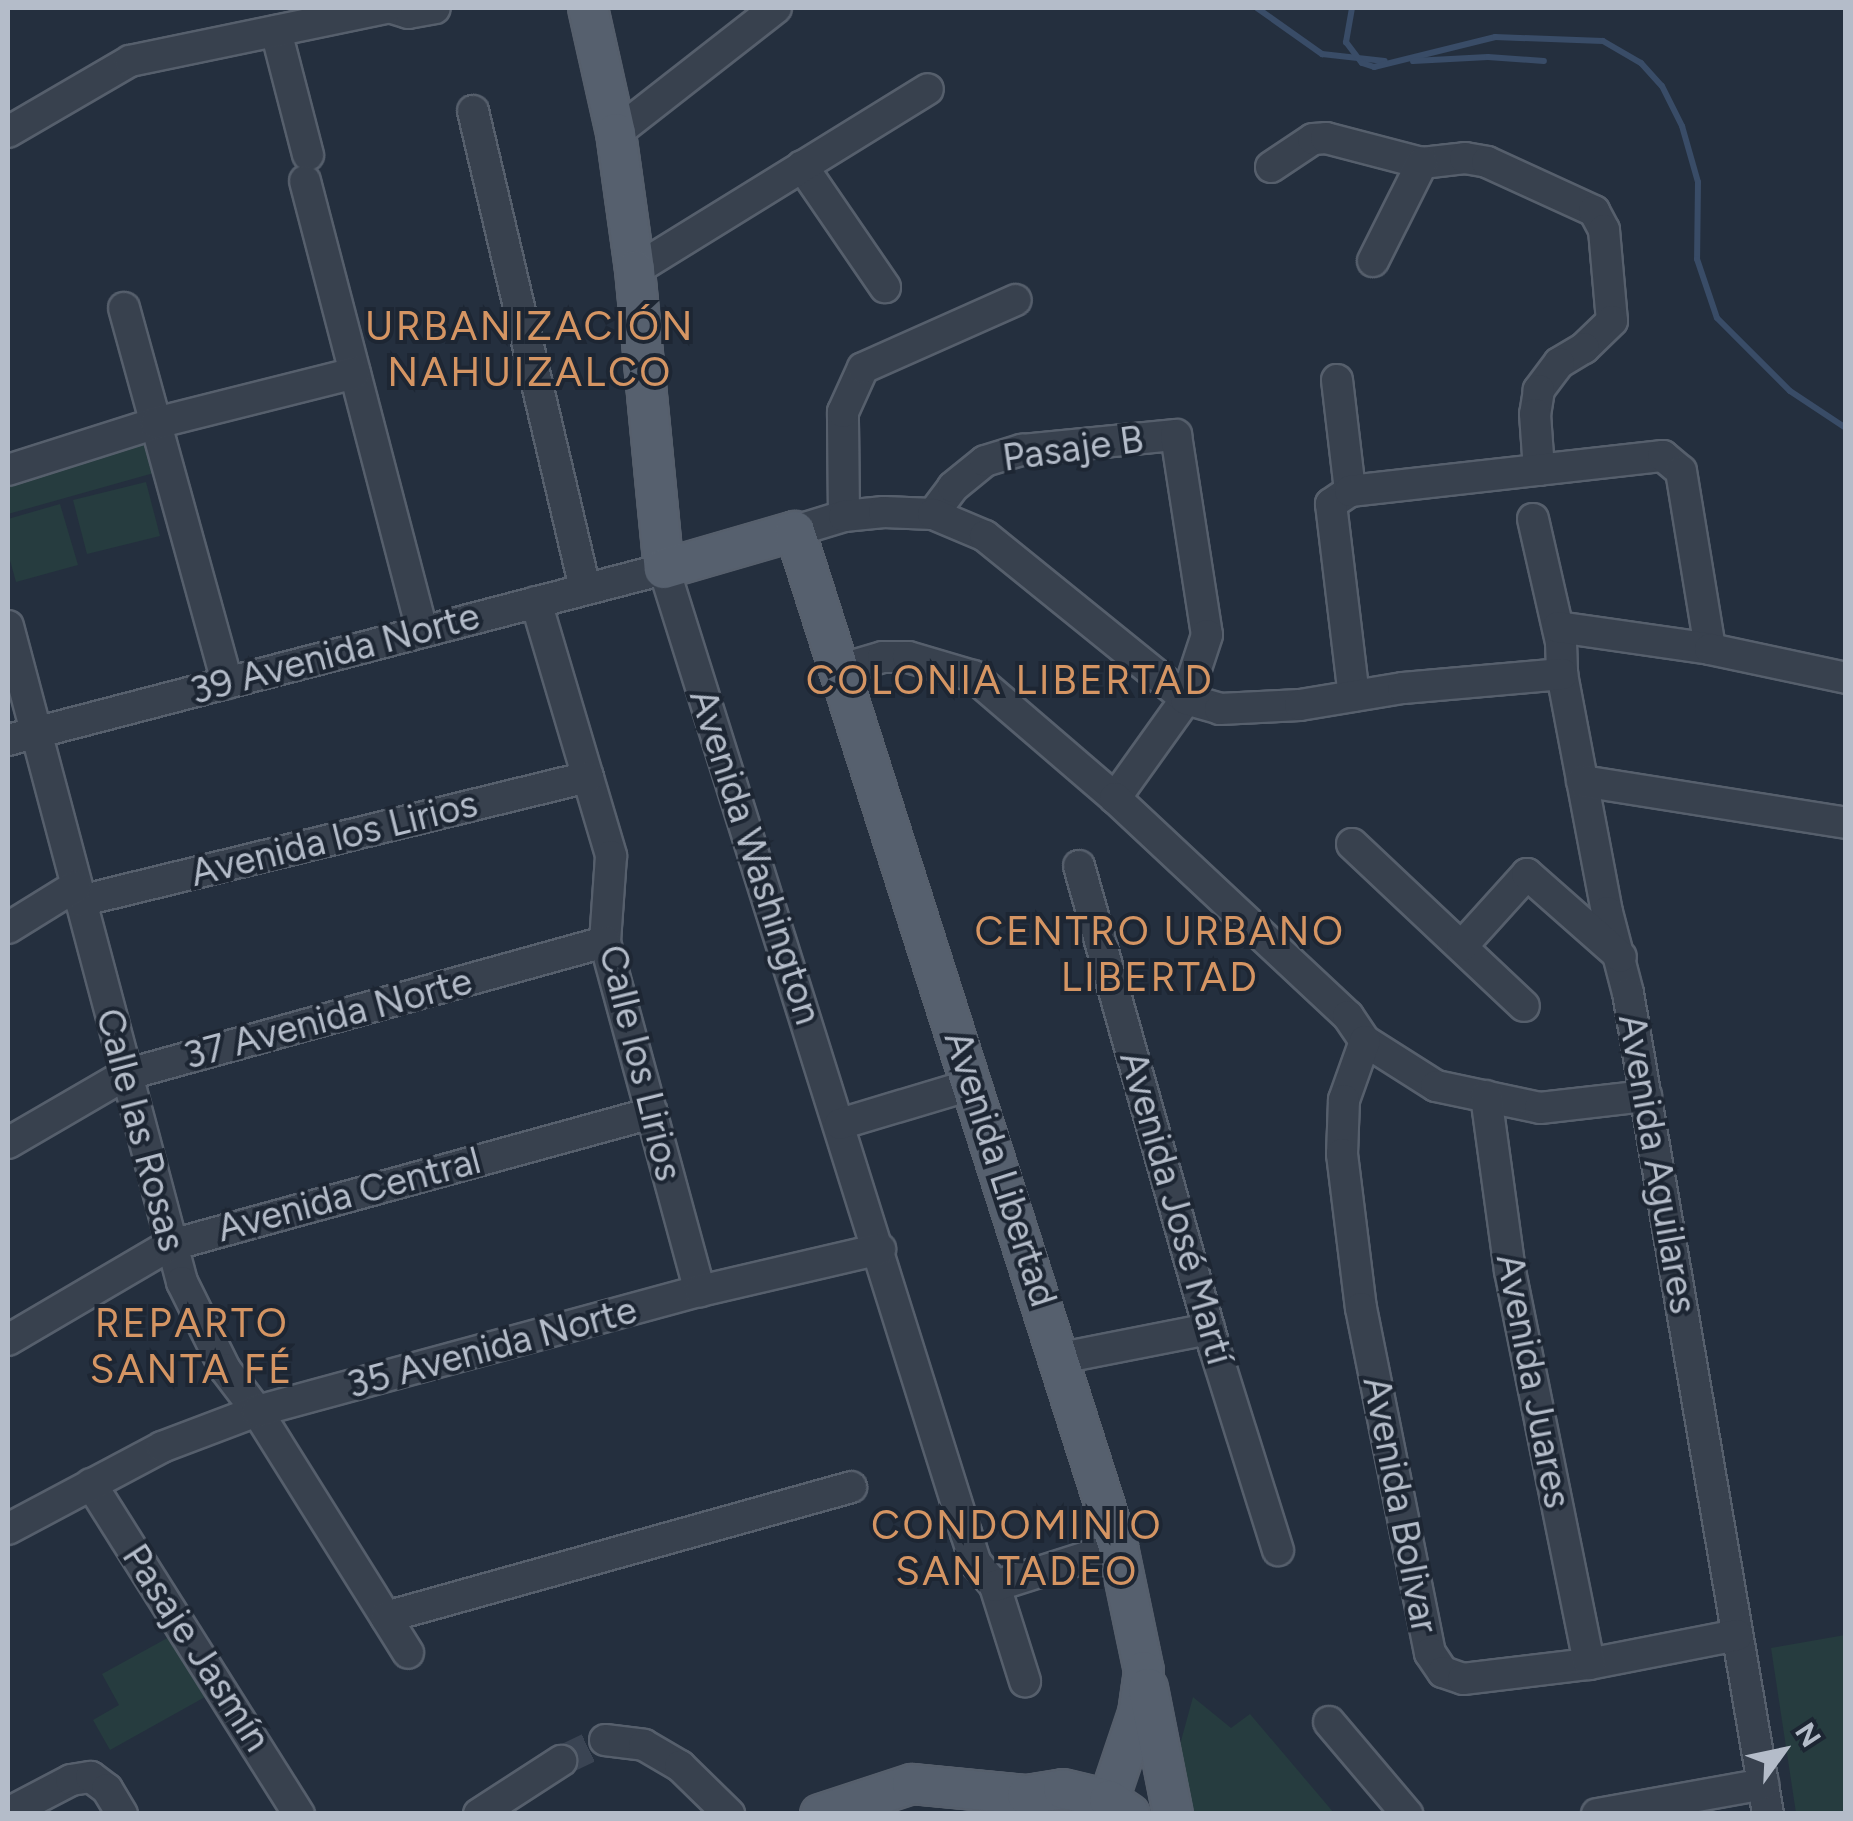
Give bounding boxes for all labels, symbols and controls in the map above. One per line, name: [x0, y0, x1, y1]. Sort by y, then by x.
district label: URBANIZACIÓN NAHUIZALCO: [365, 302, 695, 396]
street label: Pasaje B: [1000, 417, 1146, 481]
street label: 39 Avenida Norte: [186, 594, 484, 714]
district label: COLONIA LIBERTAD: [806, 656, 1214, 704]
street label: Avenida Washington: [679, 684, 831, 1030]
street label: Avenida los Lirios: [186, 781, 482, 897]
district label: CENTRO URBANO LIBERTAD: [975, 907, 1345, 1001]
street label: Calle los Lirios: [589, 941, 691, 1185]
street label: 37 Avenida Norte: [179, 959, 477, 1079]
street label: Calle las Rosas: [86, 1004, 194, 1256]
street label: Avenida Aguilares: [1608, 1011, 1706, 1317]
street label: Avenida Libertad: [934, 1026, 1066, 1312]
street label: Avenida José Martí: [1110, 1046, 1242, 1370]
street label: Avenida Central: [212, 1138, 486, 1252]
street label: Avenida Juares: [1486, 1250, 1580, 1512]
street label: 35 Avenida Norte: [342, 1287, 642, 1409]
district label: REPARTO SANTA FÉ: [90, 1299, 294, 1393]
street label: Avenida Bolivar: [1353, 1373, 1447, 1637]
district label: CONDOMINIO SAN TADEO: [871, 1501, 1163, 1595]
street label: Pasaje Jasmín: [112, 1536, 280, 1760]
north arrow: [1733, 1701, 1833, 1801]
text: N: [1788, 1716, 1828, 1753]

